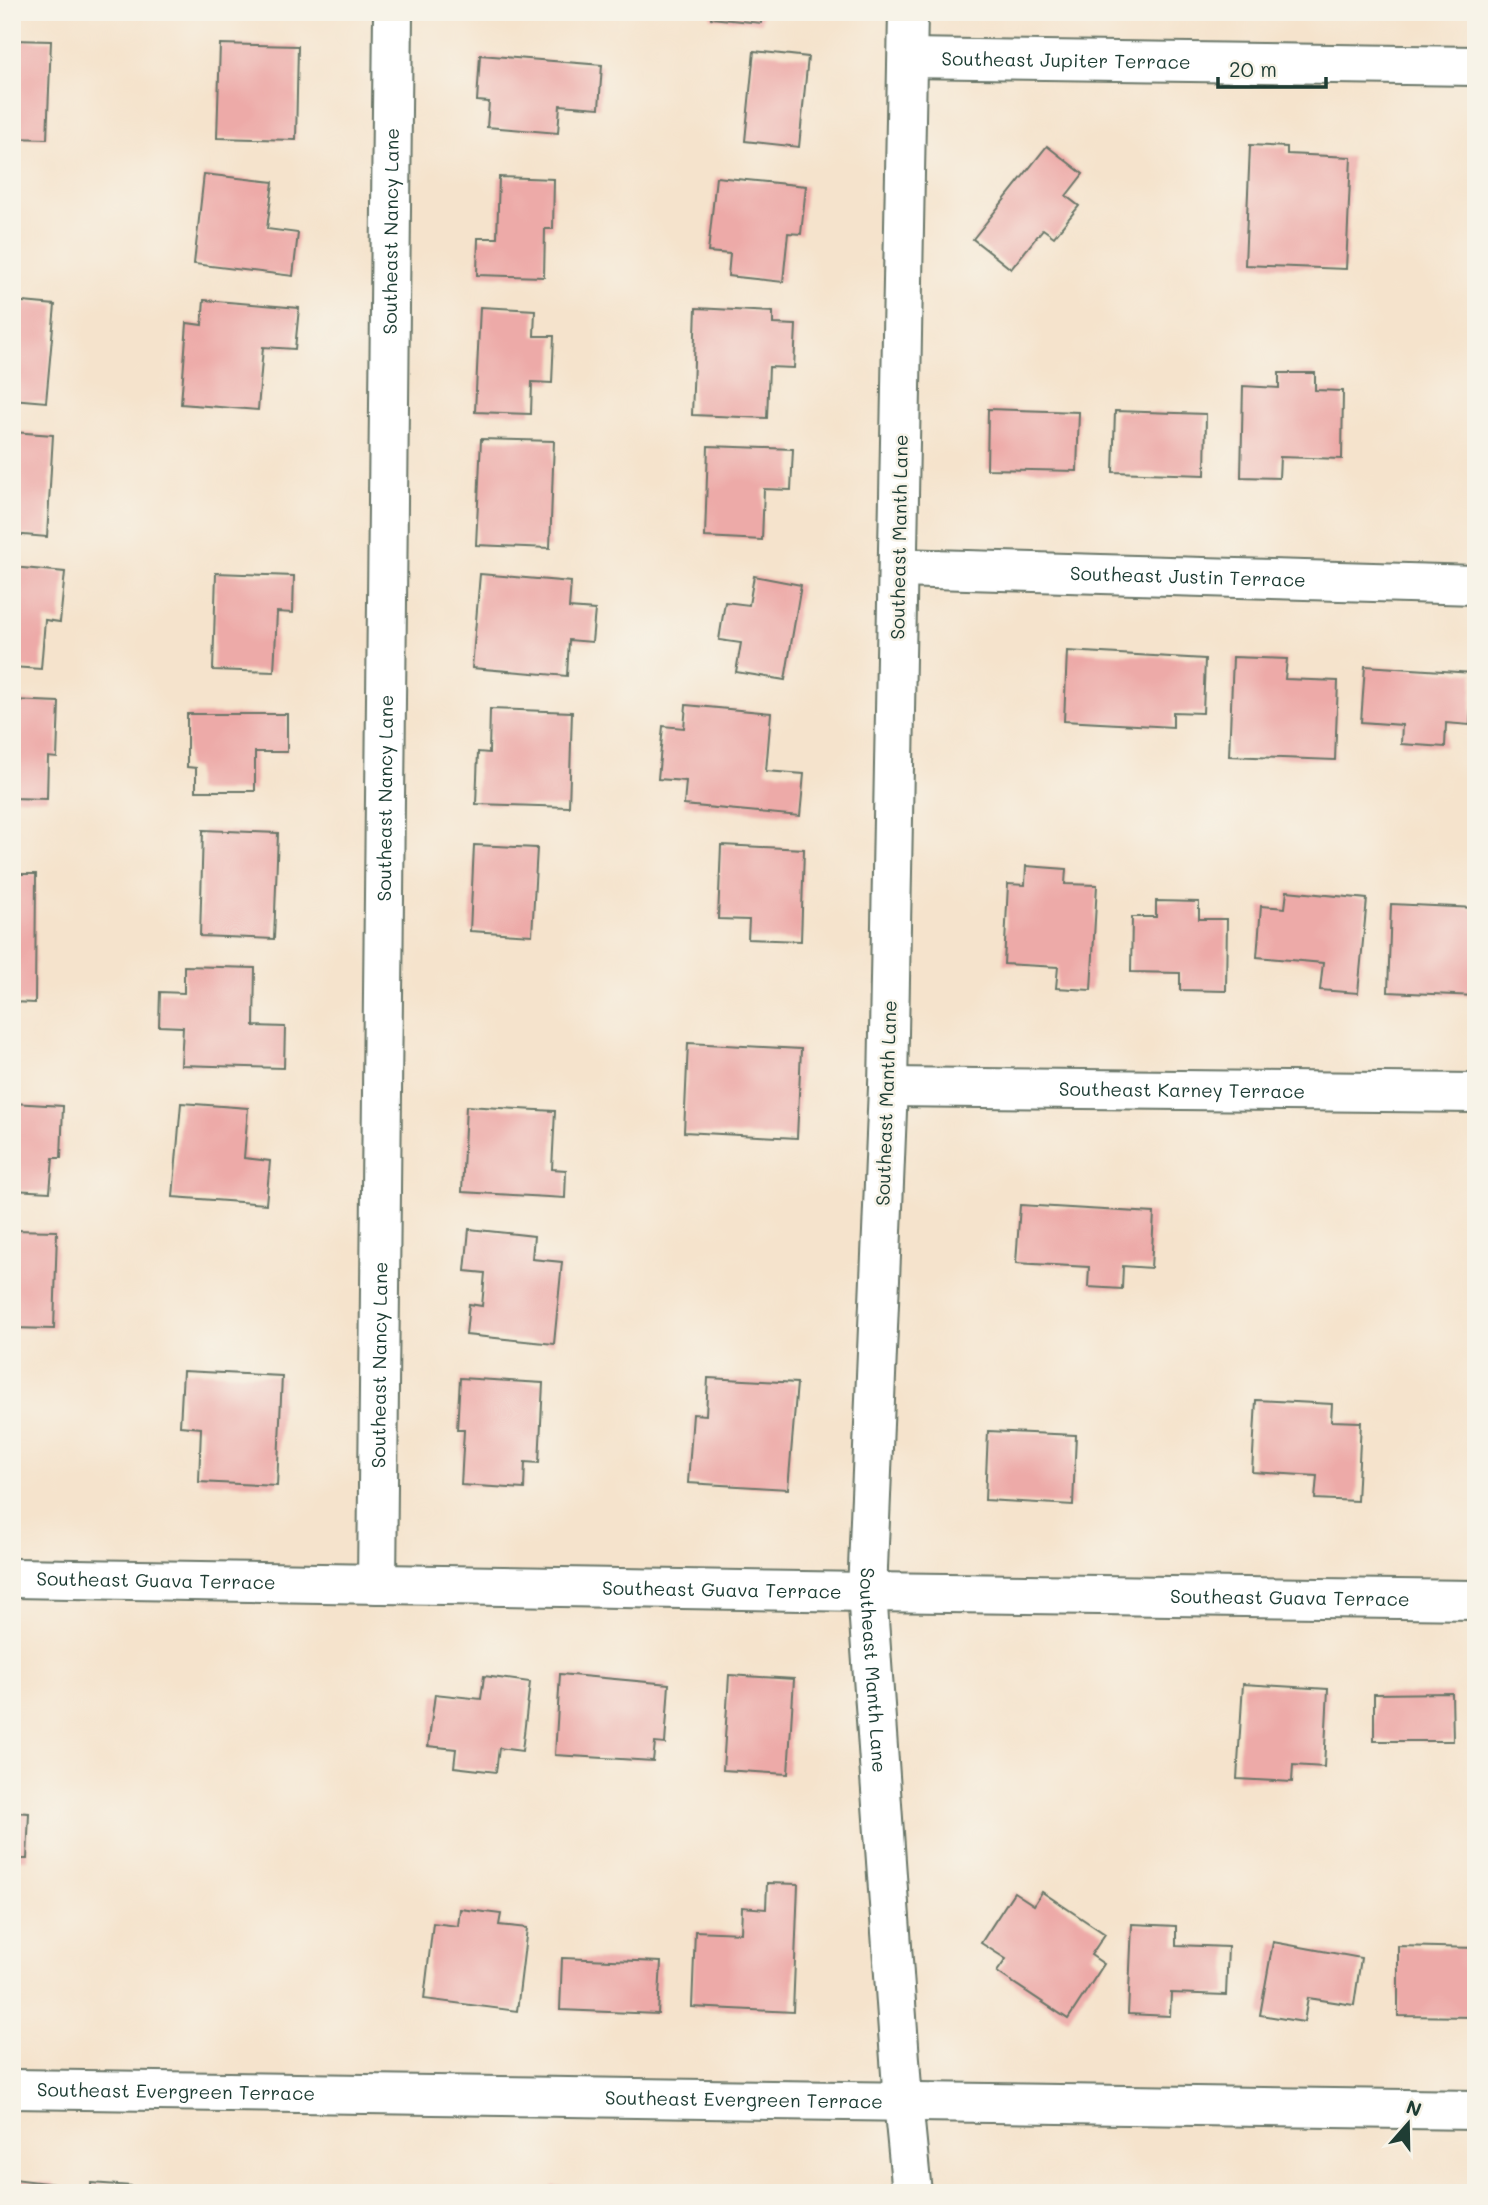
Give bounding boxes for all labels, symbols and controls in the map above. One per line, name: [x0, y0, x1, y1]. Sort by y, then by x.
street label: Southeast Jupiter Terrace: [941, 45, 1191, 74]
scale bar: [1218, 46, 1327, 90]
text: 20 m: [1229, 55, 1277, 82]
street label: Southeast Nancy Lane: [377, 128, 404, 334]
street label: Southeast Manth Lane: [884, 434, 913, 640]
street label: Southeast Justin Terrace: [1070, 560, 1306, 592]
street label: Southeast Nancy Lane: [371, 695, 398, 901]
street label: Southeast Manth Lane: [869, 1000, 902, 1206]
street label: Southeast Karney Terrace: [1059, 1076, 1305, 1103]
street label: Southeast Nancy Lane: [365, 1262, 392, 1468]
street label: Southeast Guava Terrace: [36, 1565, 276, 1594]
street label: Southeast Manth Lane: [855, 1567, 893, 1774]
street label: Southeast Guava Terrace: [602, 1575, 842, 1604]
street label: Southeast Guava Terrace: [1170, 1583, 1410, 1611]
street label: Southeast Evergreen Terrace: [37, 2076, 315, 2105]
street label: Southeast Evergreen Terrace: [605, 2085, 883, 2113]
north arrow: [1372, 2090, 1442, 2160]
text: N: [1403, 2093, 1425, 2122]

